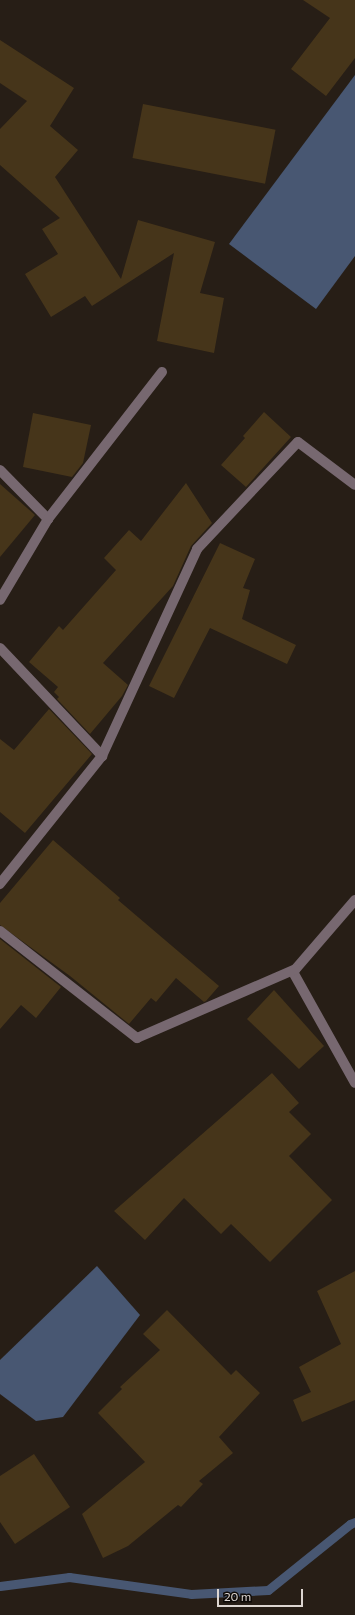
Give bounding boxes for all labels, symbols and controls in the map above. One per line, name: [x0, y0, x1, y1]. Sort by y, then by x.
scale bar: [219, 1581, 305, 1607]
text: 20 m: [224, 1589, 251, 1603]

